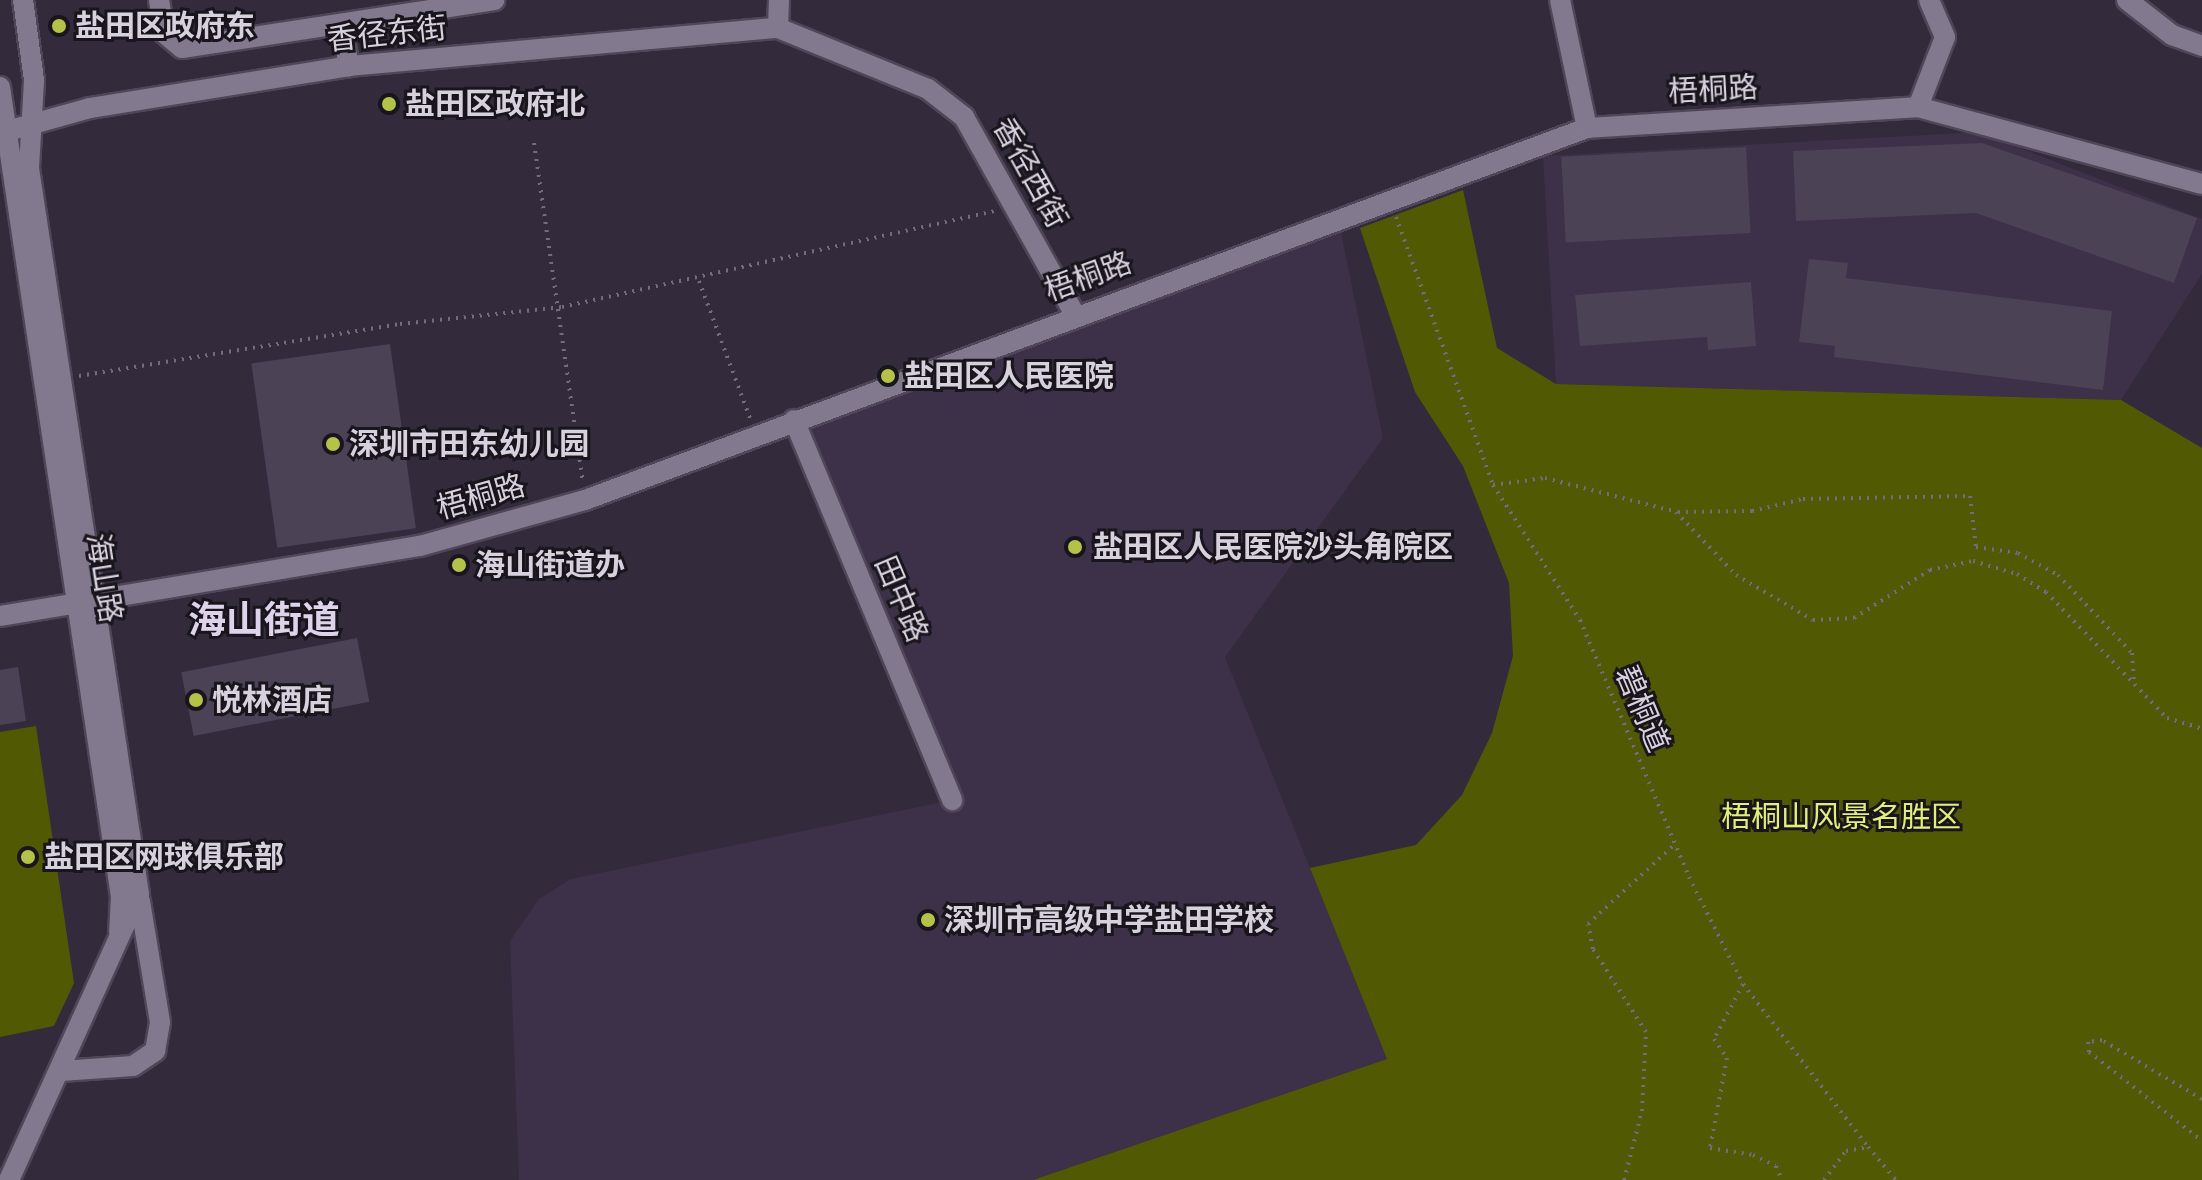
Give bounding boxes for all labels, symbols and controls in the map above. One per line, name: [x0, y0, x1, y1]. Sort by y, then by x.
place label: 盐田区政府东: [75, 8, 255, 44]
street label: 香径东街: [325, 10, 449, 58]
marker: 盐田区政府东: [50, 17, 68, 35]
street label: 梧桐路: [1667, 70, 1759, 110]
place label: 盐田区政府北: [405, 86, 585, 122]
marker: 盐田区政府北: [380, 95, 398, 113]
street label: 香径西街: [985, 112, 1075, 234]
street label: 梧桐路: [1040, 245, 1136, 309]
place label: 盐田区人民医院: [904, 358, 1114, 394]
marker: 盐田区人民医院: [879, 367, 897, 385]
place label: 深圳市田东幼儿园: [349, 426, 589, 462]
marker: 深圳市田东幼儿园: [324, 435, 342, 453]
street label: 梧桐路: [433, 467, 529, 527]
place label: 盐田区人民医院沙头角院区: [1093, 529, 1453, 565]
street label: 海山路: [79, 531, 129, 625]
marker: 盐田区人民医院沙头角院区: [1064, 536, 1086, 558]
place label: 海山街道办: [475, 547, 625, 583]
street label: 田中路: [867, 551, 935, 647]
marker: 海山街道办: [450, 556, 468, 574]
district label: 海山街道: [188, 597, 340, 643]
street label: 碧桐道: [1608, 661, 1676, 757]
place label: 悦林酒店: [212, 682, 332, 718]
marker: 悦林酒店: [187, 691, 205, 709]
park label: 梧桐山风景名胜区: [1721, 799, 1961, 835]
place label: 盐田区网球俱乐部: [44, 839, 284, 875]
marker: 盐田区网球俱乐部: [19, 848, 37, 866]
place label: 深圳市高级中学盐田学校: [944, 902, 1274, 938]
marker: 深圳市高级中学盐田学校: [919, 911, 937, 929]

